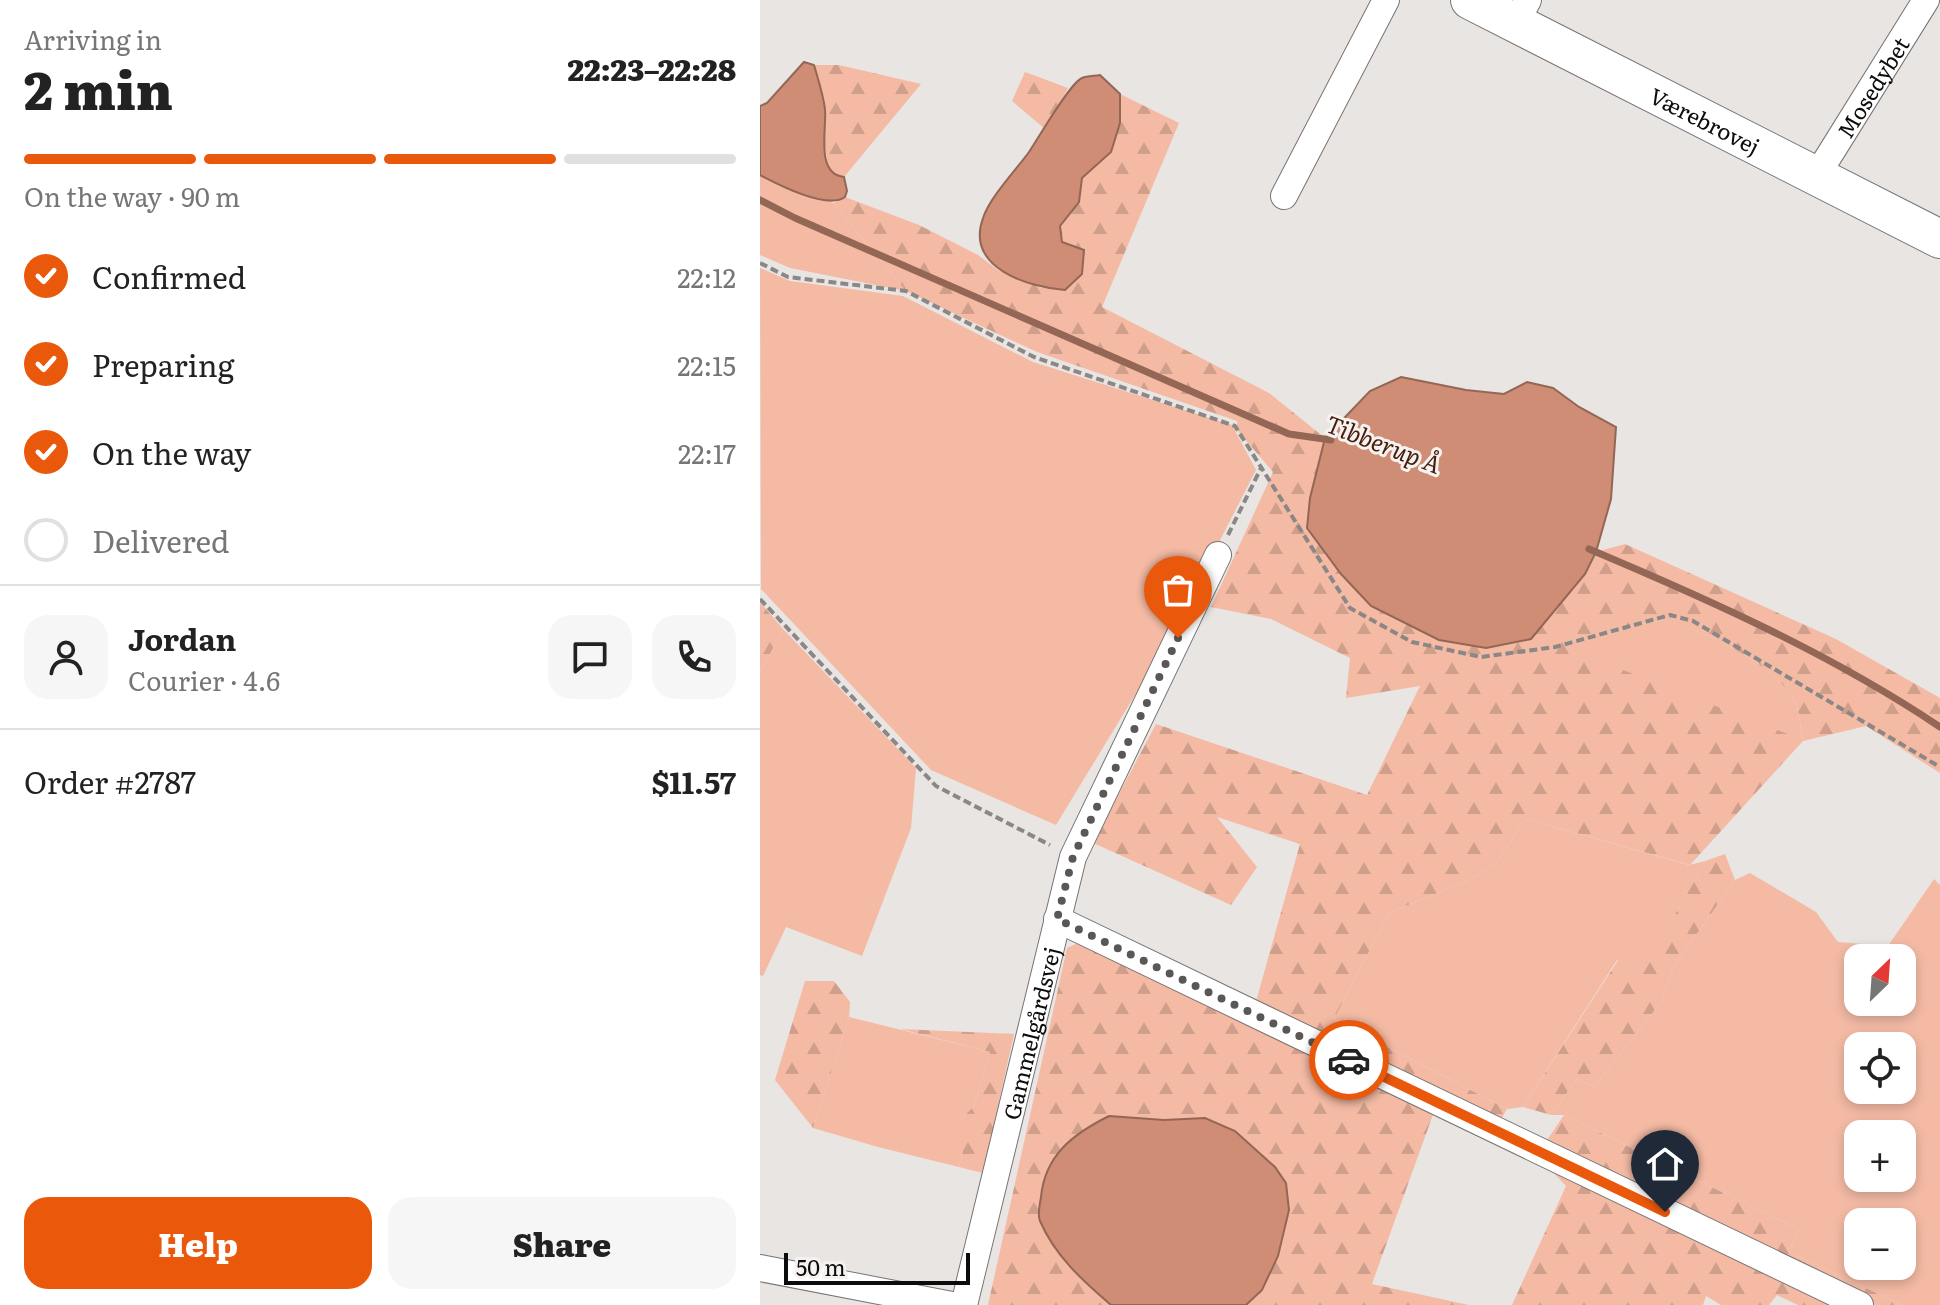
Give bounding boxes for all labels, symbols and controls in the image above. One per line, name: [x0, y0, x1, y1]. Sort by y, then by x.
text: Arriving in: [24, 19, 162, 58]
street label: Mosedybet: [1828, 30, 1916, 144]
text: 22:23–22:28: [567, 46, 736, 90]
text: 2 min: [24, 49, 173, 126]
street label: Værebrovej: [1644, 78, 1766, 162]
text: On the way · 90 m: [24, 176, 240, 215]
icon: check: [24, 254, 68, 298]
text: Confirmed: [92, 254, 246, 298]
text: 22:12: [677, 257, 736, 296]
icon: check: [24, 342, 68, 386]
text: Preparing: [92, 342, 234, 386]
text: 22:15: [677, 345, 736, 384]
water label: Tibberup Å: [1322, 405, 1447, 481]
icon: check: [24, 430, 68, 474]
text: On the way: [92, 430, 251, 474]
text: 22:17: [678, 433, 736, 472]
text: Delivered: [92, 518, 229, 562]
pin: [1144, 556, 1212, 638]
icon: bag: [1156, 568, 1200, 612]
button: person: [24, 615, 108, 699]
button: chat: [548, 615, 632, 699]
button: phone: [652, 615, 736, 699]
text: Jordan: [128, 616, 236, 660]
text: Courier · 4.6: [128, 660, 280, 699]
text: Order #2787: [24, 759, 196, 803]
text: $11.57: [651, 759, 736, 803]
street label: Gammelgårdsvej: [993, 943, 1067, 1123]
north arrow: [1844, 944, 1916, 1016]
map controls: [1844, 944, 1916, 1280]
courier: [1309, 1020, 1389, 1100]
button: locate: [1844, 1032, 1916, 1104]
icon: car: [1327, 1038, 1371, 1082]
button: +: [1844, 1120, 1916, 1192]
pin: [1631, 1130, 1699, 1212]
icon: home: [1643, 1142, 1687, 1186]
button: Help: [24, 1197, 372, 1289]
button: Share: [388, 1197, 736, 1289]
button: −: [1844, 1208, 1916, 1280]
scale bar: [784, 1249, 970, 1285]
text: 50 m: [796, 1250, 846, 1283]

